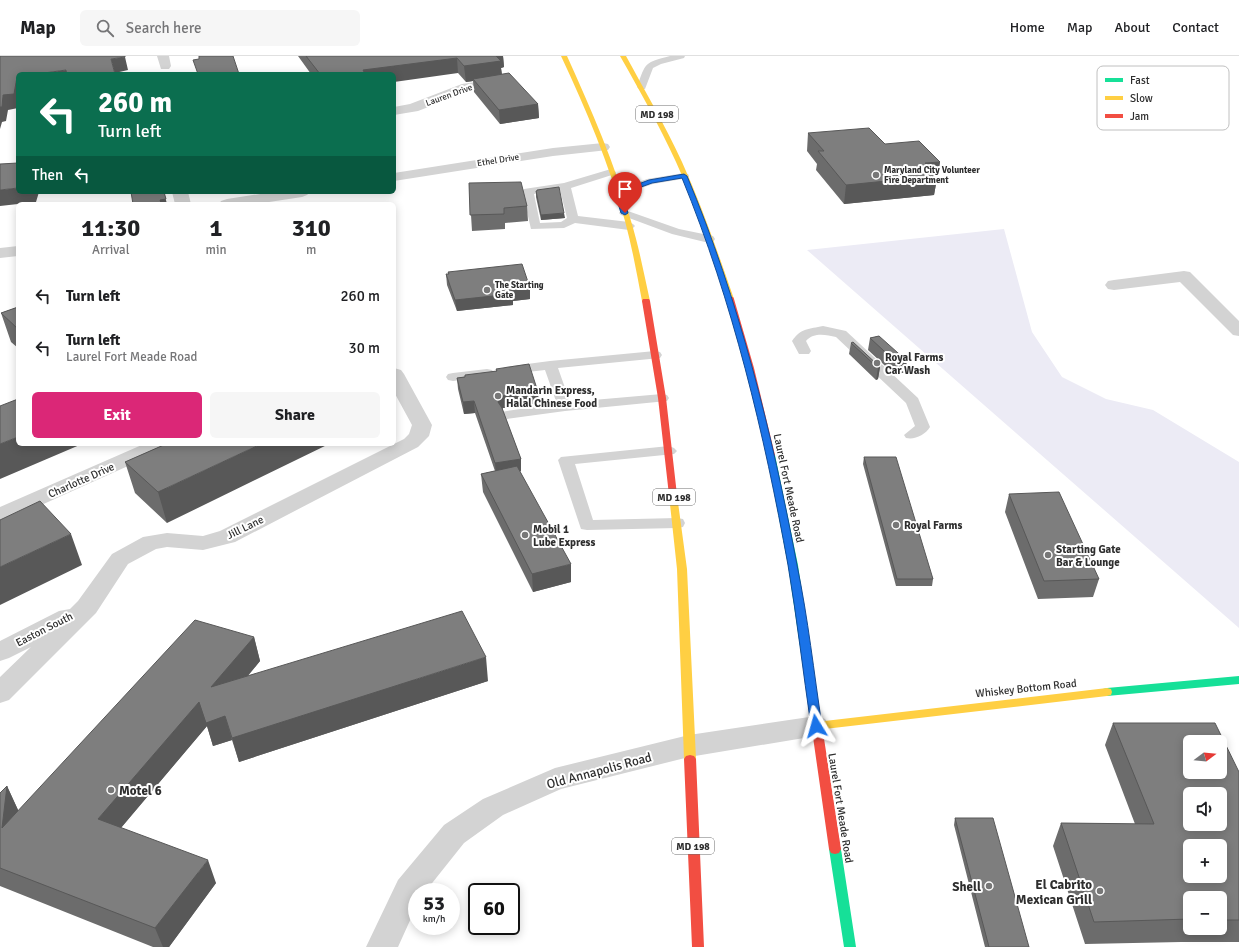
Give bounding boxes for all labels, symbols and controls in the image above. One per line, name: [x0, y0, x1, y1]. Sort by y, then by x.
search box: [80, 10, 360, 46]
text: Map: [20, 16, 56, 40]
icon: search: [94, 17, 116, 39]
text: Search here: [126, 19, 201, 37]
text: Home: [1010, 19, 1045, 36]
text: Map: [1067, 19, 1092, 36]
text: About: [1114, 19, 1150, 36]
text: Contact: [1172, 19, 1219, 36]
legend: [1097, 66, 1229, 130]
text: Fast: [1130, 74, 1150, 87]
street label: Lauren Drive: [424, 82, 474, 109]
text: 260 m: [98, 86, 172, 120]
icon: left: [32, 88, 84, 140]
text: Slow: [1130, 92, 1153, 105]
road number: MD 198: [636, 106, 678, 122]
text: Jam: [1130, 110, 1149, 123]
text: Turn left: [98, 120, 161, 142]
street label: Ethel Drive: [476, 152, 520, 169]
icon: left: [71, 164, 93, 186]
place label: Maryland City Volunteer Fire Department: [884, 165, 980, 186]
text: Then: [32, 166, 63, 184]
marker: Maryland City Volunteer Fire Department: [871, 170, 881, 180]
pin: [608, 172, 642, 213]
icon: arrive: [614, 178, 636, 200]
text: 11:30: [81, 213, 140, 243]
text: 1: [210, 213, 222, 243]
text: 310: [292, 213, 331, 243]
text: Arrival: [92, 242, 129, 258]
text: min: [206, 242, 227, 258]
text: m: [306, 242, 316, 258]
place label: The Starting Gate: [495, 280, 544, 301]
icon: left: [32, 285, 54, 307]
marker: The Starting Gate: [482, 285, 492, 295]
text: Turn left: [66, 287, 120, 305]
text: 260 m: [340, 287, 380, 305]
text: Turn left: [66, 331, 120, 349]
icon: left: [32, 337, 54, 359]
text: 30 m: [349, 339, 380, 357]
text: Laurel Fort Meade Road: [66, 349, 197, 365]
place label: Royal Farms Car Wash: [885, 351, 943, 377]
marker: Royal Farms Car Wash: [872, 358, 882, 368]
place label: Mandarin Express, Halal Chinese Food: [506, 384, 597, 410]
marker: Mandarin Express, Halal Chinese Food: [493, 391, 503, 401]
button: Exit: [32, 392, 202, 438]
button: Share: [210, 392, 380, 438]
street label: Laurel Fort Meade Road: [771, 432, 806, 544]
street label: Charlotte Drive: [46, 460, 116, 501]
road number: MD 198: [653, 489, 695, 505]
street label: Jill Lane: [225, 513, 266, 542]
place label: Royal Farms: [904, 519, 962, 532]
marker: Royal Farms: [891, 520, 901, 530]
place label: Mobil 1 Lube Express: [533, 523, 595, 549]
marker: Mobil 1 Lube Express: [520, 530, 530, 540]
place label: Starting Gate Bar & Lounge: [1056, 543, 1121, 569]
marker: Starting Gate Bar & Lounge: [1043, 550, 1053, 560]
street label: Easton South: [14, 610, 75, 649]
street label: Whiskey Bottom Road: [975, 677, 1077, 700]
position arrow: [795, 705, 837, 747]
north arrow: [1183, 735, 1227, 779]
map controls: [1183, 735, 1227, 935]
street label: Old Annapolis Road: [545, 749, 654, 793]
street label: Laurel Fort Meade Road: [825, 752, 856, 864]
place label: Motel 6: [119, 783, 162, 799]
marker: Motel 6: [106, 785, 116, 795]
button: sound: [1183, 787, 1227, 831]
road number: MD 198: [672, 838, 714, 854]
button: +: [1183, 839, 1227, 883]
place label: El Cabrito Mexican Grill: [1016, 877, 1092, 908]
place label: Shell: [952, 879, 981, 895]
marker: Shell: [984, 881, 994, 891]
speed limit sign: 60: [468, 883, 520, 935]
marker: El Cabrito Mexican Grill: [1095, 886, 1105, 896]
text: 53: [423, 891, 445, 916]
button: −: [1183, 891, 1227, 935]
text: km/h: [423, 913, 445, 925]

